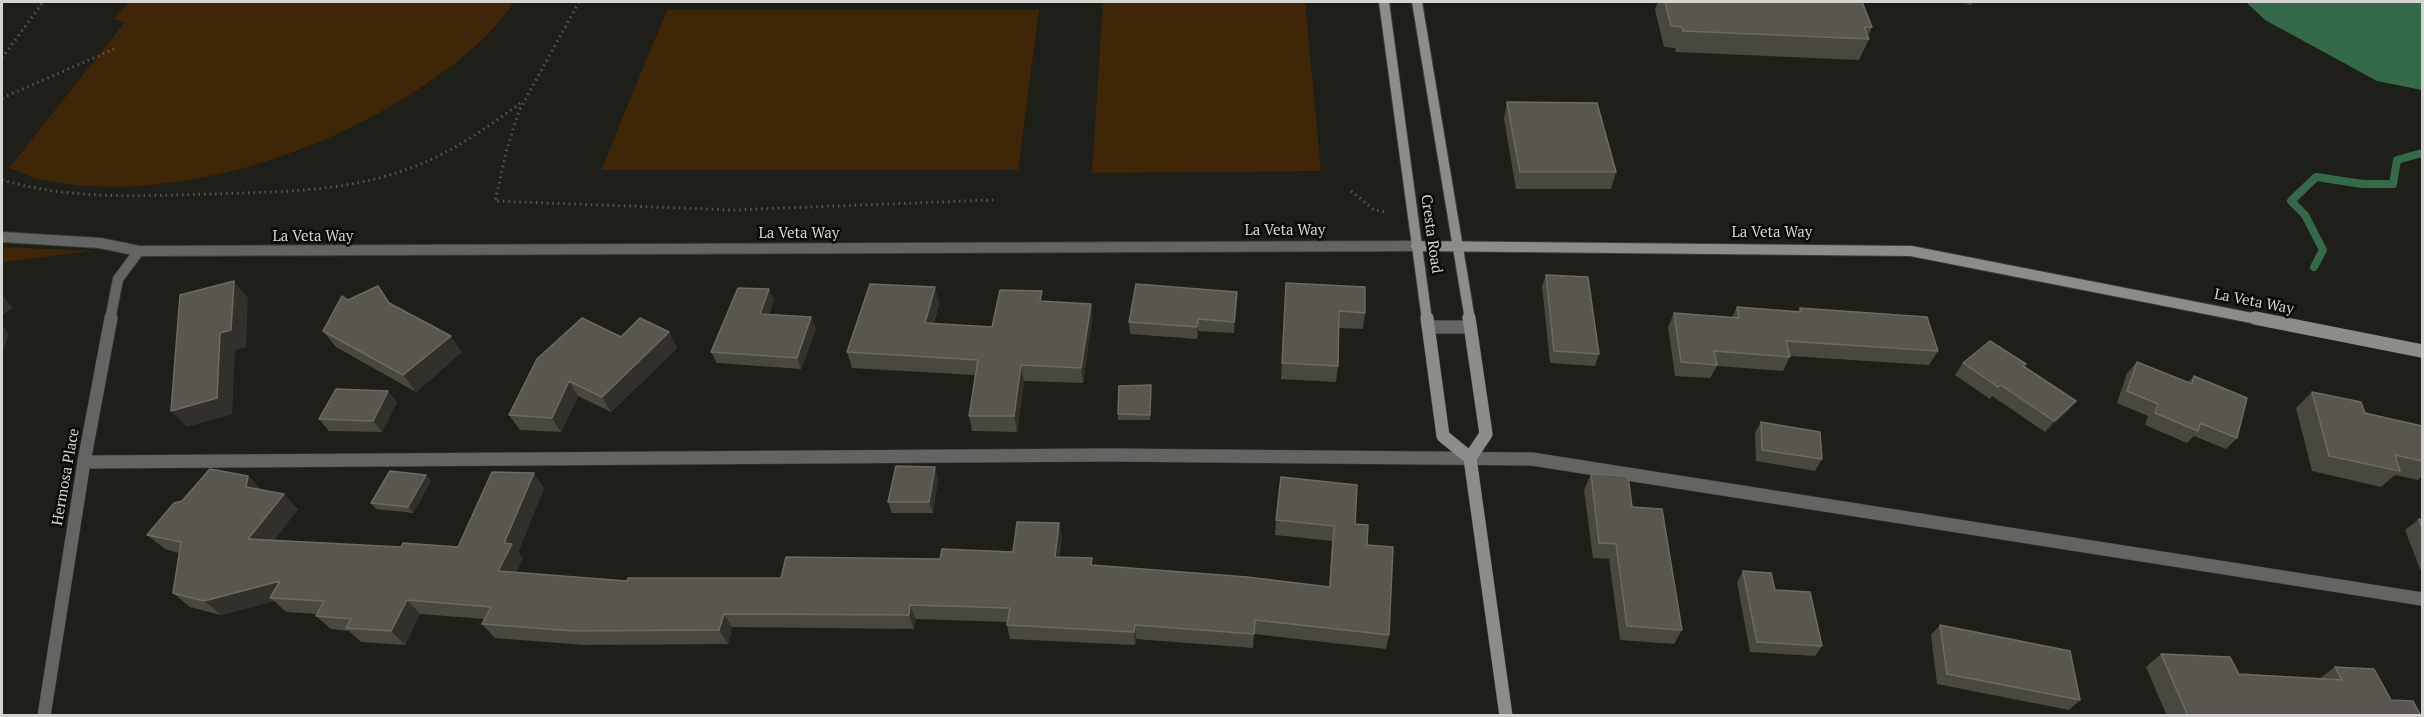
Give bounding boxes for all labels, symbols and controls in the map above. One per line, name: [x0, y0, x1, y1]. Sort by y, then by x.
street label: Cresta Road: [1417, 193, 1445, 275]
street label: La Veta Way: [1245, 222, 1325, 240]
street label: La Veta Way: [1732, 224, 1812, 242]
street label: La Veta Way: [759, 225, 839, 243]
street label: La Veta Way: [273, 228, 353, 246]
street label: La Veta Way: [2213, 285, 2295, 319]
street label: Hermosa Place: [49, 427, 83, 527]

